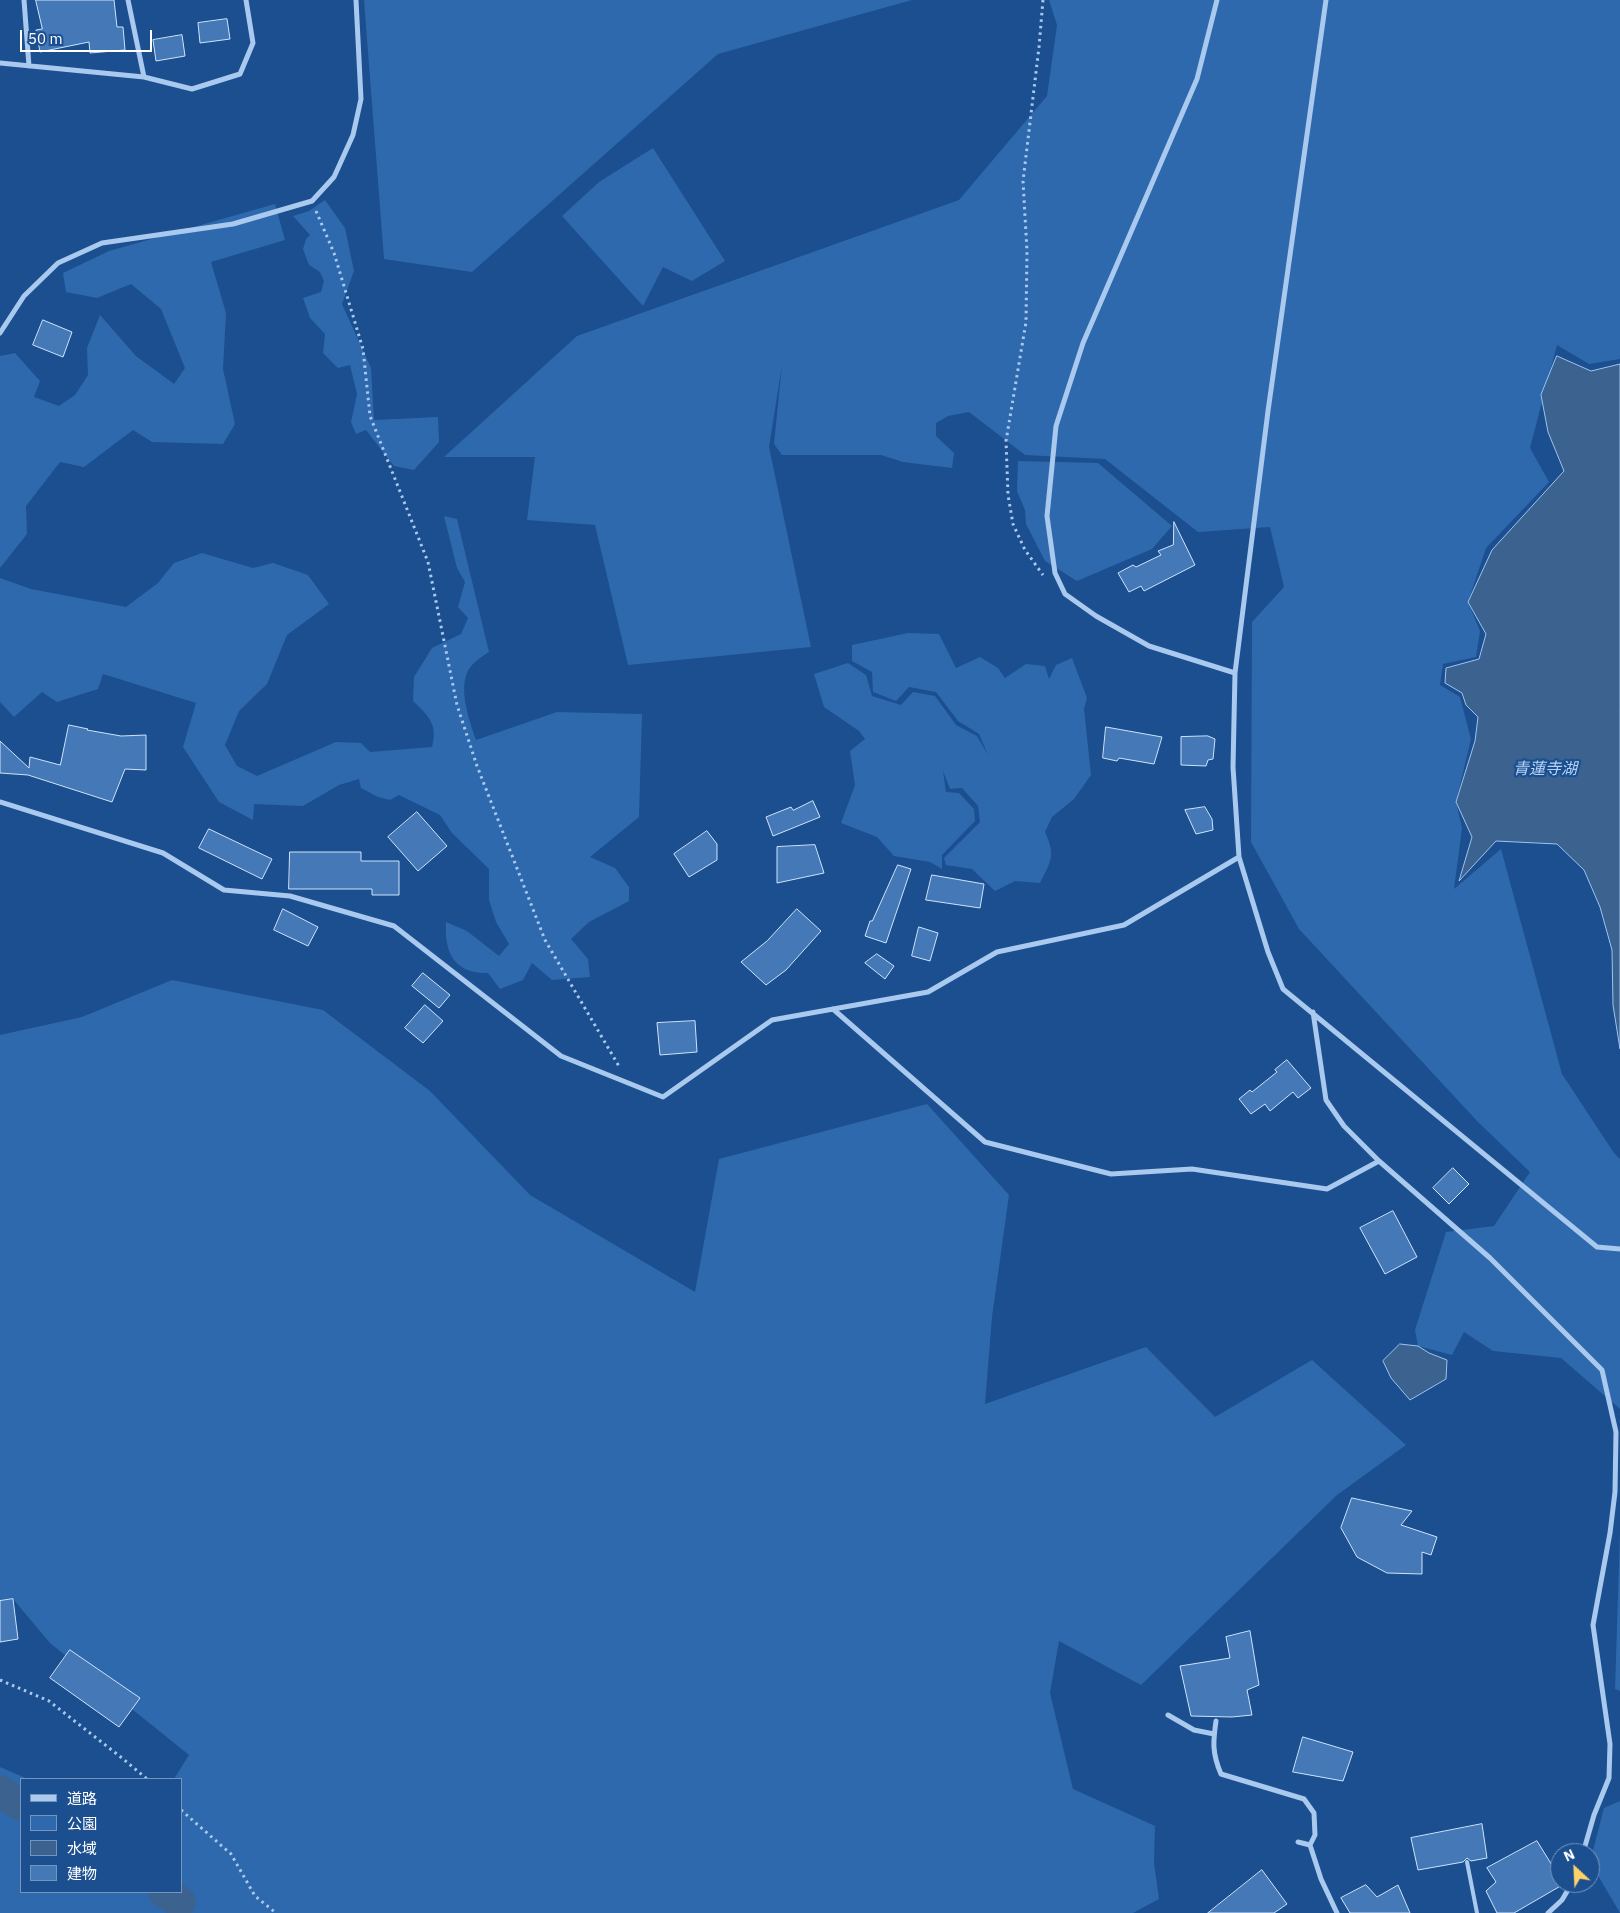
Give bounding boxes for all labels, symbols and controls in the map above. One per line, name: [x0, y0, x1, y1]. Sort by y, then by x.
scale bar: [22, 20, 155, 52]
text: 50 m: [28, 29, 63, 48]
water label: 青蓮寺湖: [1513, 759, 1577, 779]
legend: [20, 1778, 182, 1893]
text: 道路: [67, 1789, 97, 1808]
text: 公園: [67, 1814, 97, 1833]
text: 水域: [67, 1839, 97, 1858]
north arrow: [1550, 1843, 1600, 1893]
text: N: [1561, 1845, 1577, 1866]
text: 建物: [67, 1864, 97, 1883]

